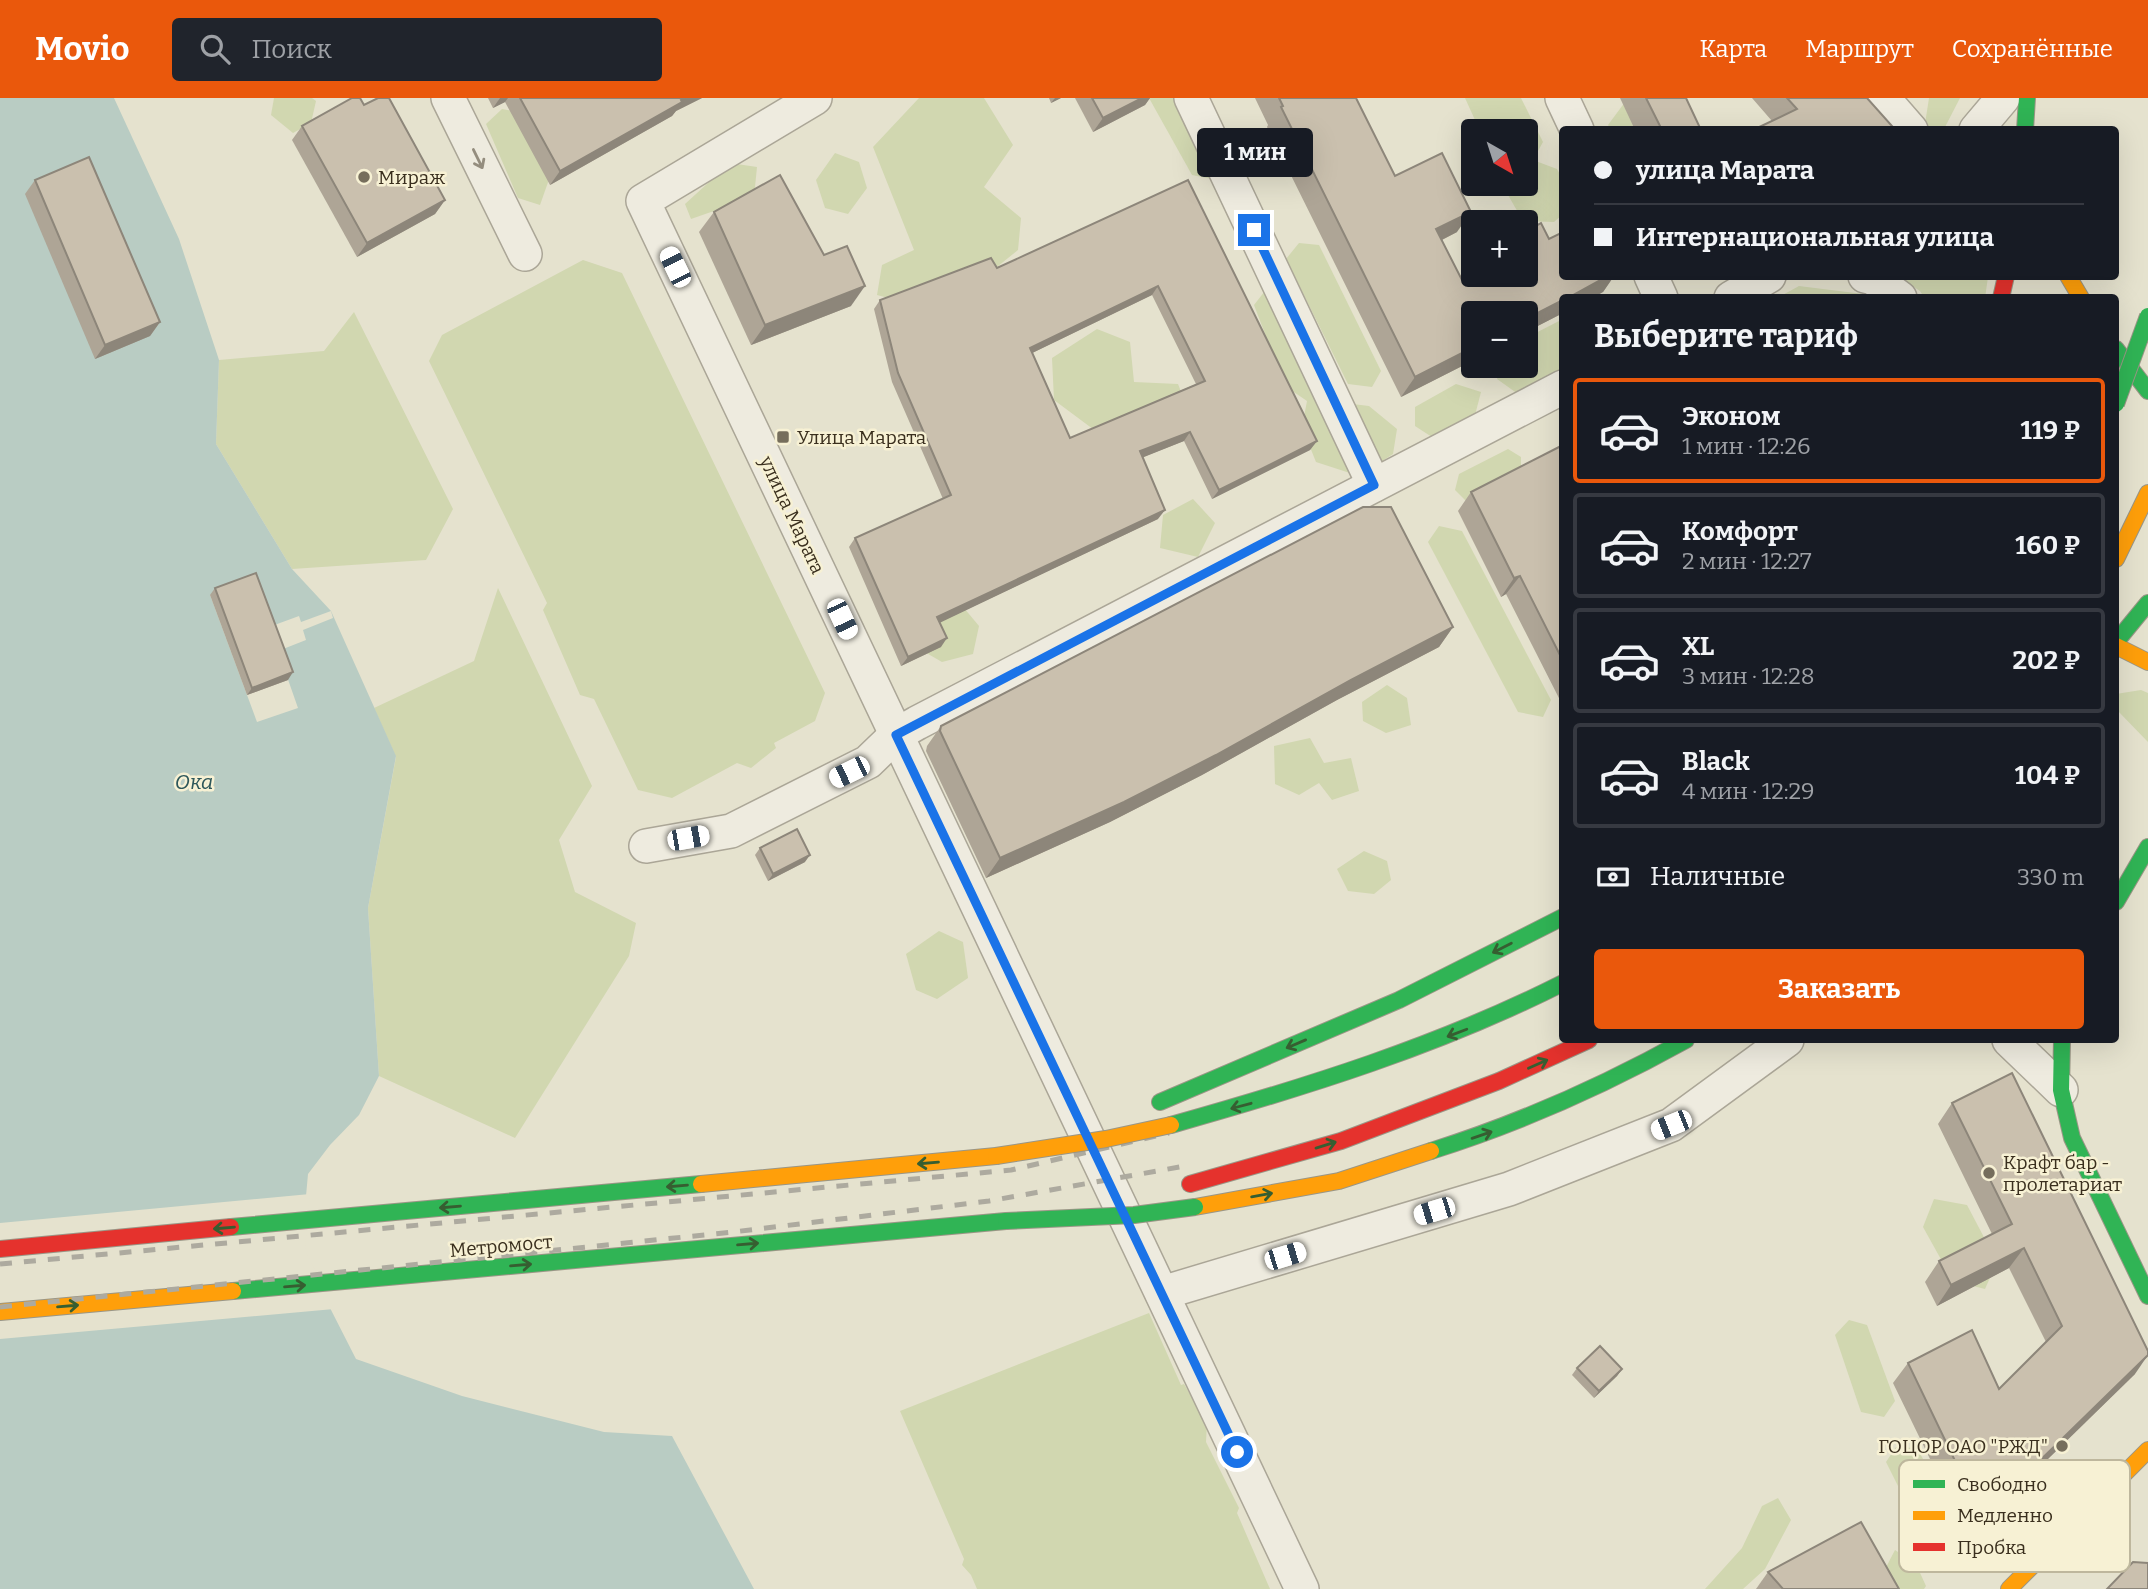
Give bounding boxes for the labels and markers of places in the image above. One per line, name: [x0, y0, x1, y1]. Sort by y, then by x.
place label: Мираж: [378, 166, 445, 189]
marker: Мираж: [356, 169, 372, 185]
place label: Улица Марата: [797, 426, 927, 449]
marker: Улица Марата: [775, 429, 791, 445]
place label: Крафт бар - пролетариат: [2003, 1151, 2122, 1196]
marker: Крафт бар - пролетариат: [1981, 1165, 1997, 1181]
place label: ГОЦОР ОАО "РЖД": [1878, 1435, 2048, 1458]
marker: ГОЦОР ОАО "РЖД": [2054, 1438, 2070, 1454]

